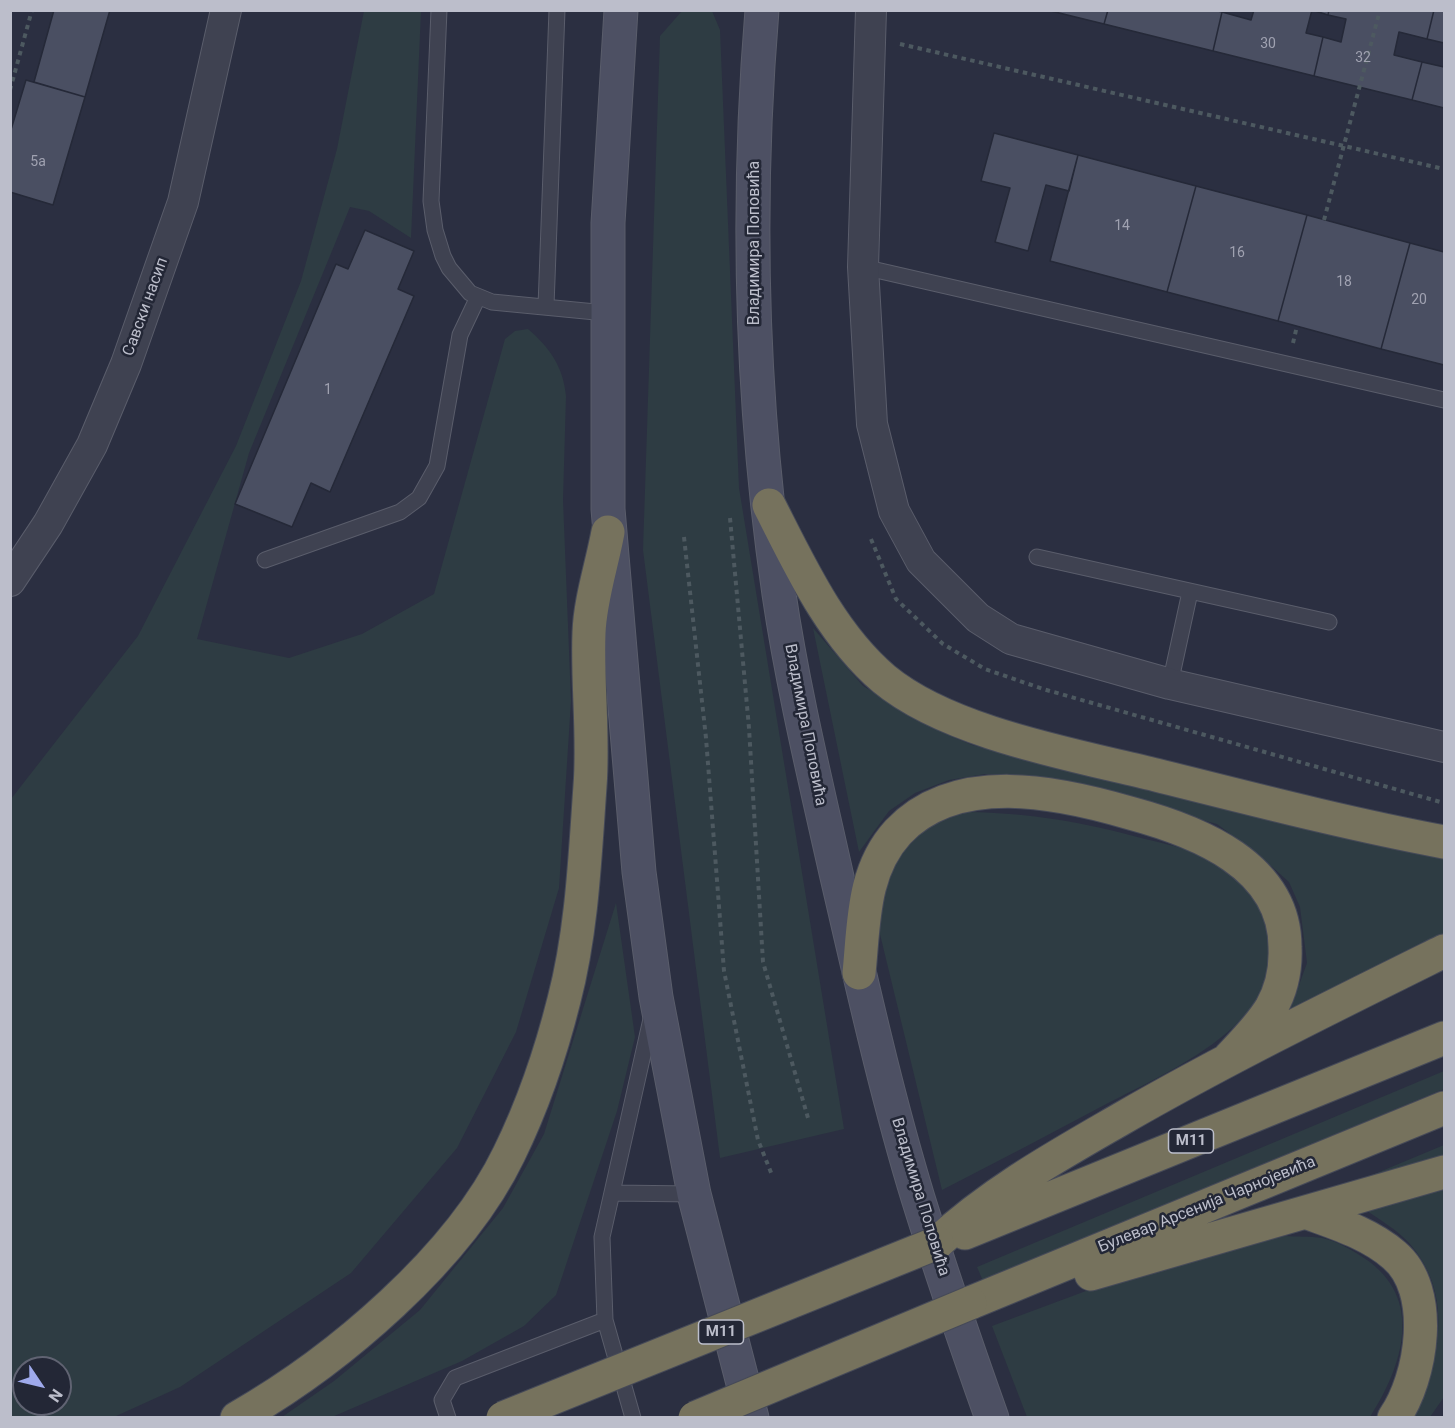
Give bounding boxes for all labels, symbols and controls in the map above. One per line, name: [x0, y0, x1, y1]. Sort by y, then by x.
house number: 30: [1260, 36, 1276, 52]
house number: 32: [1355, 50, 1371, 66]
house number: 5a: [30, 154, 46, 170]
street label: Владимира Поповића: [745, 161, 765, 325]
house number: 14: [1114, 218, 1130, 234]
house number: 16: [1229, 245, 1245, 261]
street label: Савски насип: [119, 255, 173, 359]
house number: 18: [1336, 274, 1352, 290]
house number: 20: [1411, 292, 1427, 308]
house number: 1: [324, 382, 332, 398]
street label: Владимира Поповића: [780, 642, 830, 808]
street label: Владимира Поповића: [887, 1115, 953, 1279]
road number: M11: [1168, 1129, 1214, 1153]
street label: Булевар Арсенија Чарнојевића: [1096, 1153, 1318, 1257]
road number: M11: [698, 1320, 744, 1344]
north arrow: [12, 1356, 72, 1416]
text: N: [44, 1385, 67, 1406]

